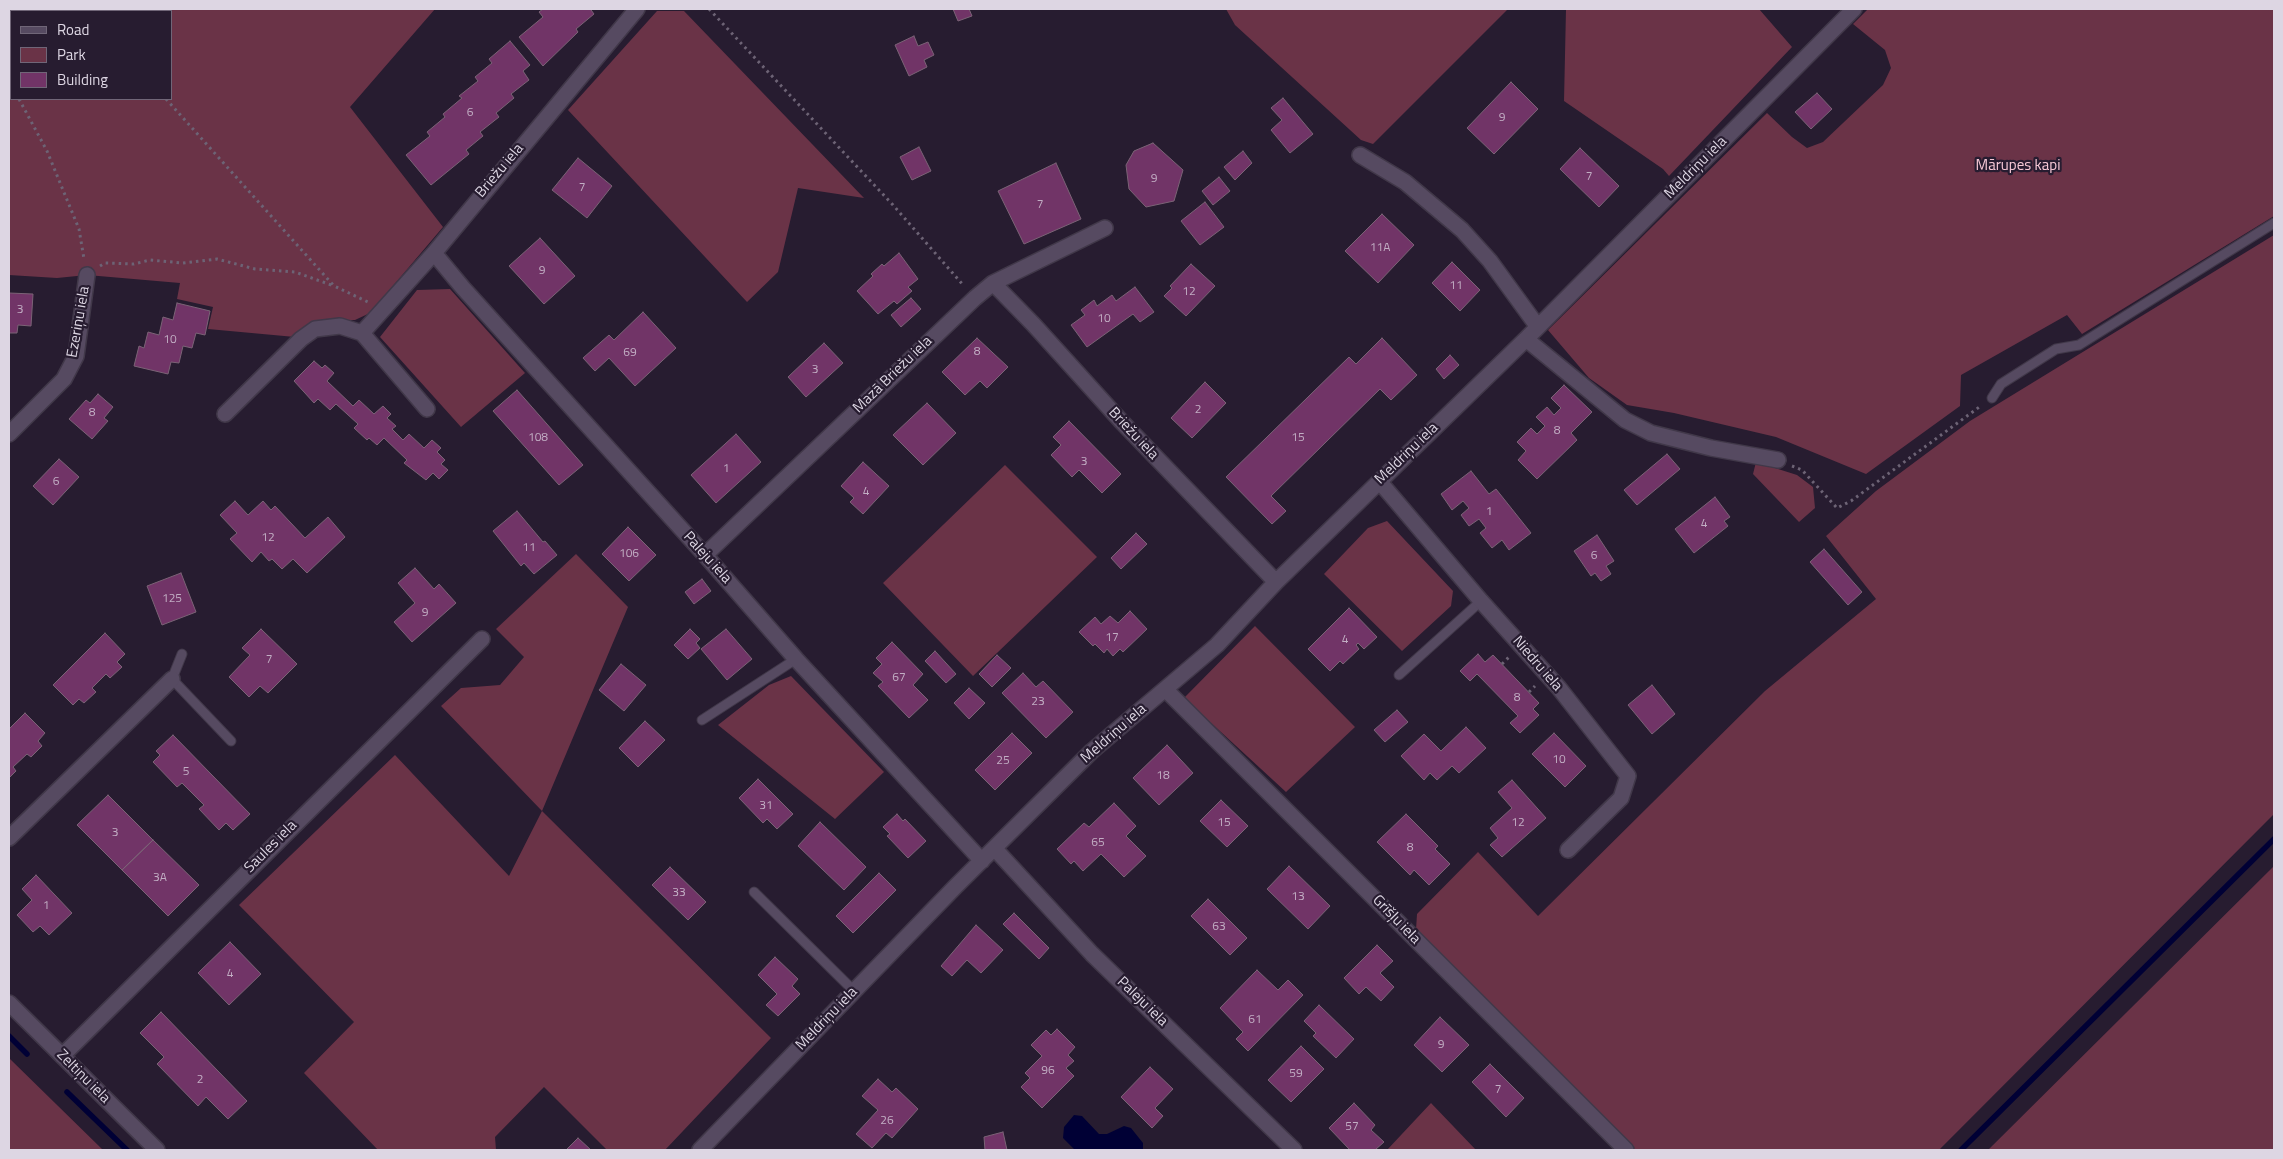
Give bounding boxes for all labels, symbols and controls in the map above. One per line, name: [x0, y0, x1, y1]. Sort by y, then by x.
legend: [10, 10, 172, 100]
text: Road: [57, 18, 89, 41]
text: Park: [57, 43, 86, 66]
text: Building: [57, 68, 108, 91]
house number: 6: [467, 106, 473, 120]
house number: 9: [1499, 111, 1505, 125]
street label: Meldriņu iela: [1661, 133, 1731, 203]
street label: Briežu iela: [472, 140, 528, 202]
park label: Mārupes kapi: [1976, 157, 2060, 175]
house number: 7: [1586, 170, 1592, 184]
house number: 9: [1151, 172, 1157, 186]
house number: 7: [579, 181, 585, 195]
house number: 7: [1037, 198, 1043, 212]
house number: 11A: [1370, 241, 1390, 255]
house number: 9: [539, 264, 545, 278]
house number: 11: [1449, 279, 1463, 293]
street label: Ezeriņu iela: [64, 285, 94, 359]
house number: 12: [1182, 285, 1196, 299]
house number: 3: [17, 303, 23, 317]
house number: 10: [1097, 312, 1111, 326]
house number: 10: [163, 333, 177, 347]
street label: Mazā Briežu iela: [850, 333, 936, 417]
house number: 8: [974, 345, 980, 359]
house number: 69: [623, 346, 637, 360]
house number: 3: [812, 363, 818, 377]
house number: 2: [1195, 403, 1201, 417]
street label: Briežu iela: [1104, 404, 1162, 464]
house number: 8: [89, 406, 95, 420]
street label: Meldriņu iela: [1372, 419, 1442, 489]
house number: 8: [1554, 424, 1560, 438]
house number: 108: [528, 431, 548, 445]
house number: 15: [1291, 431, 1305, 445]
house number: 3: [1081, 455, 1087, 469]
house number: 1: [723, 462, 729, 476]
house number: 6: [53, 475, 59, 489]
house number: 4: [863, 485, 869, 499]
house number: 1: [1486, 505, 1492, 519]
house number: 4: [1701, 517, 1707, 531]
street label: Paleju iela: [679, 528, 735, 588]
house number: 12: [261, 531, 275, 545]
house number: 11: [522, 541, 536, 555]
house number: 106: [619, 547, 639, 561]
house number: 6: [1591, 549, 1597, 563]
house number: 125: [162, 592, 182, 606]
house number: 9: [422, 606, 428, 620]
house number: 17: [1105, 631, 1119, 645]
house number: 4: [1342, 633, 1348, 647]
street label: Niedru iela: [1508, 633, 1566, 695]
house number: 7: [266, 653, 272, 667]
house number: 67: [892, 671, 906, 685]
house number: 8: [1514, 691, 1520, 705]
house number: 23: [1031, 695, 1045, 709]
street label: Meldriņu iela: [1077, 701, 1151, 767]
house number: 10: [1552, 753, 1566, 767]
house number: 25: [996, 754, 1010, 768]
house number: 5: [183, 765, 189, 779]
house number: 18: [1156, 769, 1170, 783]
house number: 31: [759, 799, 773, 813]
house number: 15: [1217, 816, 1231, 830]
house number: 12: [1511, 816, 1525, 830]
street label: Saules iela: [241, 817, 301, 877]
house number: 3: [112, 826, 118, 840]
house number: 65: [1091, 836, 1105, 850]
house number: 8: [1407, 841, 1413, 855]
house number: 3A: [153, 871, 167, 885]
house number: 33: [672, 886, 686, 900]
house number: 13: [1291, 890, 1305, 904]
street label: Grīšļu iela: [1368, 892, 1424, 948]
house number: 1: [43, 899, 49, 913]
house number: 63: [1212, 920, 1226, 934]
house number: 4: [227, 967, 233, 981]
street label: Paleju iela: [1113, 973, 1171, 1031]
street label: Meldriņu iela: [792, 984, 862, 1054]
house number: 61: [1248, 1013, 1262, 1027]
house number: 9: [1438, 1038, 1444, 1052]
street label: Zeltiņu iela: [52, 1046, 114, 1108]
house number: 96: [1041, 1064, 1055, 1078]
house number: 59: [1289, 1067, 1303, 1081]
house number: 2: [197, 1073, 203, 1087]
house number: 7: [1495, 1083, 1501, 1097]
house number: 26: [880, 1114, 894, 1128]
house number: 57: [1345, 1120, 1359, 1134]

